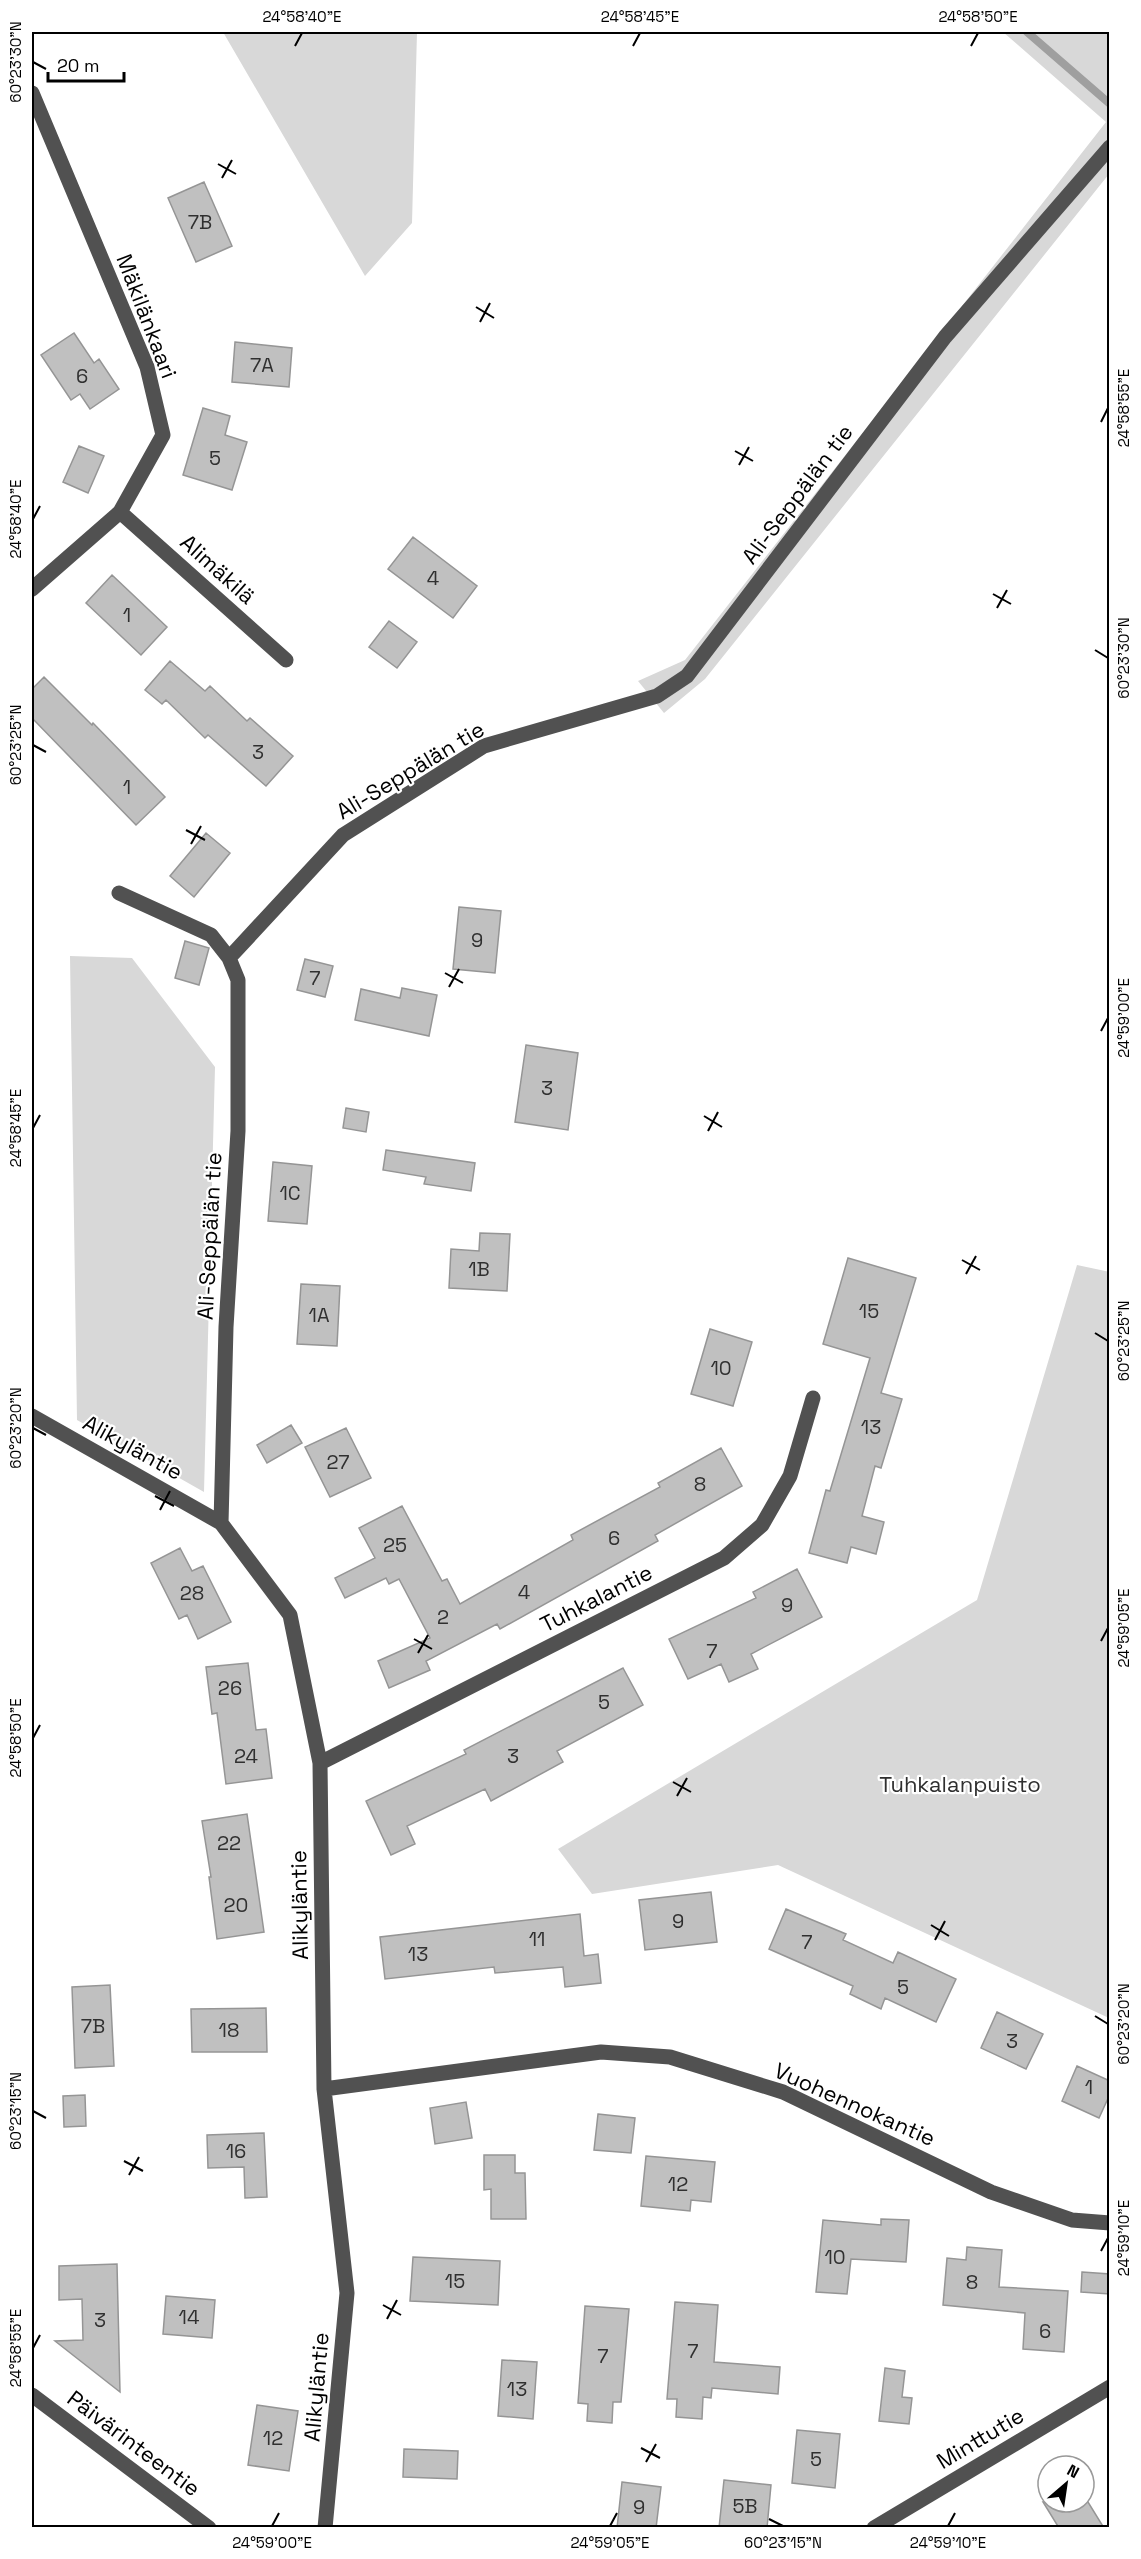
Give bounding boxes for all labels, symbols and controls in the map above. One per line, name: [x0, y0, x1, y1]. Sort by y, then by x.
text: 24°58'40"E: [263, 7, 341, 26]
text: 24°58'45"E: [601, 7, 679, 26]
text: 24°58'50"E: [938, 7, 1018, 26]
text: 60°23'30"N: [6, 21, 25, 103]
scale bar: [48, 45, 124, 83]
text: 20 m: [57, 54, 100, 77]
house number: 7B: [188, 209, 212, 235]
street label: Mäkilänkaari: [110, 250, 184, 382]
house number: 7A: [250, 352, 274, 378]
house number: 6: [76, 363, 88, 389]
text: 24°58'55"E: [1114, 369, 1133, 447]
street label: Ali-Seppälän tie: [735, 419, 859, 569]
house number: 5: [209, 445, 221, 471]
text: 24°58'40"E: [6, 480, 25, 558]
street label: Alimäkilä: [175, 528, 262, 610]
house number: 4: [427, 565, 439, 591]
house number: 1: [123, 602, 131, 628]
text: 60°23'30"N: [1114, 617, 1133, 699]
text: 60°23'25"N: [6, 705, 25, 785]
street label: Ali-Seppälän tie: [331, 715, 489, 825]
house number: 3: [252, 739, 264, 765]
house number: 1: [123, 774, 131, 800]
house number: 9: [471, 927, 483, 953]
house number: 7: [309, 965, 321, 991]
text: 24°59'00"E: [1114, 978, 1133, 1058]
house number: 3: [541, 1075, 553, 1101]
text: 24°58'45"E: [6, 1089, 25, 1167]
street label: Ali-Seppälän tie: [191, 1151, 227, 1321]
house number: 1C: [279, 1180, 301, 1206]
house number: 1B: [468, 1256, 490, 1282]
house number: 15: [859, 1298, 879, 1324]
text: 60°23'25"N: [1114, 1301, 1133, 1381]
house number: 1A: [309, 1302, 330, 1328]
house number: 10: [710, 1355, 732, 1381]
text: 60°23'20"N: [6, 1387, 25, 1469]
street label: Alikyläntie: [78, 1408, 188, 1486]
house number: 13: [861, 1414, 881, 1440]
house number: 27: [326, 1449, 350, 1475]
house number: 8: [694, 1471, 706, 1497]
house number: 6: [608, 1525, 620, 1551]
house number: 25: [383, 1532, 407, 1558]
street label: Tuhkalantie: [535, 1558, 657, 1638]
house number: 4: [518, 1579, 530, 1605]
house number: 28: [180, 1580, 204, 1606]
text: 24°59'05"E: [1114, 1588, 1133, 1668]
house number: 9: [781, 1592, 793, 1618]
house number: 2: [437, 1604, 449, 1630]
house number: 7: [706, 1638, 718, 1664]
house number: 26: [218, 1675, 242, 1701]
house number: 5: [598, 1689, 610, 1715]
text: 24°58'50"E: [6, 1698, 25, 1778]
house number: 24: [234, 1743, 258, 1769]
house number: 3: [507, 1743, 519, 1769]
park label: Tuhkalanpuisto: [879, 1770, 1041, 1798]
house number: 22: [217, 1830, 241, 1856]
street label: Alikyläntie: [284, 1850, 314, 1960]
house number: 20: [224, 1892, 248, 1918]
house number: 9: [672, 1908, 684, 1934]
house number: 11: [529, 1926, 545, 1952]
house number: 7: [801, 1929, 813, 1955]
house number: 13: [408, 1941, 428, 1967]
house number: 5: [897, 1974, 909, 2000]
text: 60°23'20"N: [1114, 1983, 1133, 2065]
house number: 7B: [81, 2013, 105, 2039]
house number: 18: [219, 2017, 239, 2043]
house number: 3: [1006, 2028, 1018, 2054]
street label: Vuohennokantie: [770, 2056, 940, 2152]
text: 60°23'15"N: [6, 2072, 25, 2150]
house number: 1: [1085, 2074, 1093, 2100]
house number: 16: [226, 2138, 246, 2164]
house number: 12: [668, 2171, 688, 2197]
text: 24°59'10"E: [1114, 2200, 1133, 2276]
house number: 10: [824, 2244, 846, 2270]
house number: 15: [445, 2268, 465, 2294]
house number: 8: [966, 2269, 978, 2295]
house number: 14: [179, 2304, 199, 2330]
house number: 3: [94, 2307, 106, 2333]
text: 24°58'55"E: [6, 2309, 25, 2387]
house number: 6: [1039, 2318, 1051, 2344]
street label: Alikyläntie: [297, 2331, 335, 2443]
house number: 7: [687, 2338, 699, 2364]
house number: 7: [597, 2343, 609, 2369]
house number: 13: [507, 2376, 527, 2402]
street label: Päivärinteentie: [62, 2384, 206, 2502]
street label: Minttutie: [931, 2401, 1029, 2475]
house number: 12: [263, 2425, 283, 2451]
house number: 5: [810, 2446, 822, 2472]
north arrow: [1036, 2454, 1096, 2514]
text: N: [1063, 2460, 1083, 2483]
house number: 5B: [732, 2493, 758, 2519]
house number: 9: [633, 2494, 645, 2520]
text: 24°59'00"E: [232, 2533, 312, 2552]
text: 24°59'05"E: [570, 2533, 650, 2552]
text: 60°23'15"N: [744, 2533, 822, 2552]
text: 24°59'10"E: [910, 2533, 986, 2552]

